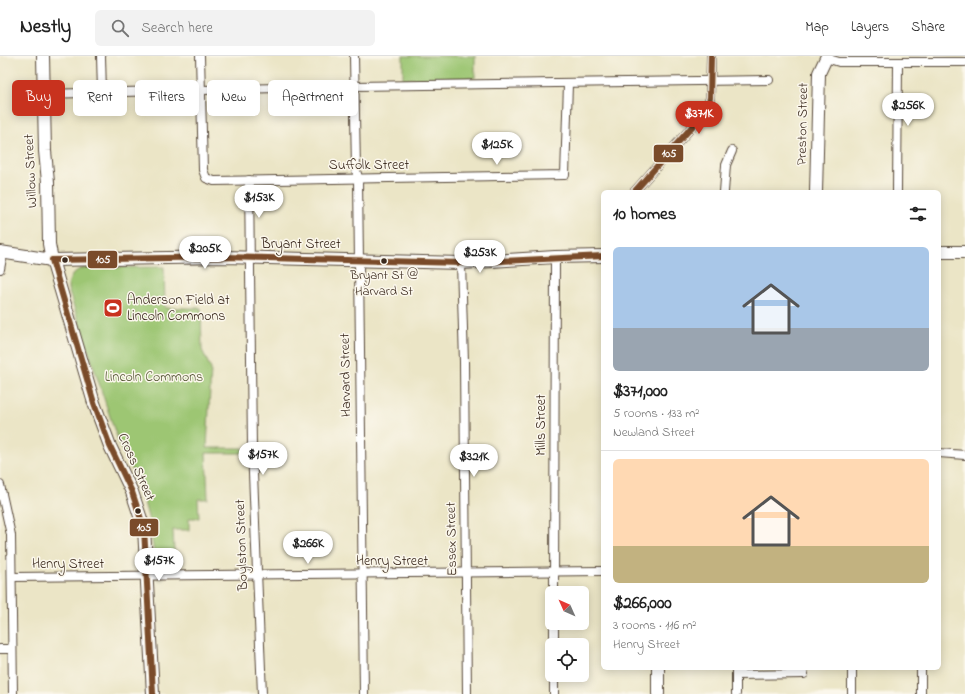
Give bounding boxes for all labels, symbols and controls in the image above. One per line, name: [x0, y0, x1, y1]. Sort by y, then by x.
search box: [95, 10, 375, 46]
text: Nestly: [20, 14, 71, 41]
icon: search: [109, 17, 131, 39]
text: Search here: [141, 17, 213, 39]
text: Map: [805, 17, 829, 38]
text: Layers: [851, 17, 889, 38]
text: Share: [911, 17, 945, 38]
chip: Buy: [12, 80, 65, 116]
chip: Rent: [73, 80, 127, 116]
chip: Filters: [135, 80, 199, 116]
chip: New: [207, 80, 260, 116]
chip: Apartment: [268, 80, 358, 116]
street label: Preston Street: [792, 82, 814, 166]
pin: $256K: [880, 93, 936, 127]
text: $256K: [891, 96, 925, 115]
pin: $371K: [671, 101, 727, 135]
text: $371K: [684, 104, 714, 123]
pin: $125K: [469, 132, 525, 166]
street label: Willow Street: [19, 133, 43, 209]
text: $125K: [481, 135, 513, 154]
line badge: 105: [653, 144, 684, 163]
text: 105: [662, 146, 677, 162]
street label: Suffolk Street: [329, 155, 409, 176]
pin: $153K: [231, 185, 287, 219]
text: $153K: [243, 188, 275, 207]
text: 10 homes: [613, 202, 676, 227]
icon: filters: [907, 203, 929, 225]
street label: Bryant Street: [260, 234, 341, 256]
pin: $205K: [177, 236, 233, 270]
text: $205K: [188, 239, 222, 258]
pin: $253K: [452, 240, 508, 274]
text: $253K: [463, 243, 497, 262]
line badge: 105: [87, 250, 118, 269]
text: 105: [96, 252, 111, 268]
unlabelled marker: [60, 255, 70, 265]
marker: Bryant St @ Harvard St: [379, 256, 389, 266]
place label: Bryant St @ Harvard St: [349, 266, 418, 301]
icon: home: [735, 273, 807, 345]
place label: Anderson Field at Lincoln Commons: [127, 290, 230, 327]
sports icon: Anderson Field at Lincoln Commons: [102, 297, 124, 319]
street label: Harvard Street: [335, 333, 357, 417]
park label: Lincoln Commons: [105, 367, 203, 388]
text: $371,000: [613, 379, 668, 404]
street label: Mills Street: [531, 394, 552, 456]
text: 5 rooms · 133 m²: [613, 404, 699, 423]
text: Newland Street: [613, 423, 695, 442]
street label: Cross Street: [112, 430, 160, 505]
pin: $157K: [235, 442, 291, 476]
pin: $321K: [446, 444, 502, 478]
text: $157K: [247, 445, 279, 464]
text: $321K: [459, 447, 489, 466]
icon: home: [735, 485, 807, 557]
street label: Boylston Street: [230, 499, 255, 592]
street label: Essex Street: [441, 501, 463, 576]
unlabelled marker: [133, 506, 143, 516]
line badge: 105: [129, 518, 159, 537]
text: 105: [137, 520, 152, 536]
pin: $266K: [280, 531, 336, 565]
text: $266K: [292, 534, 324, 553]
pin: $157K: [131, 548, 187, 582]
text: $157K: [143, 551, 175, 570]
street label: Henry Street: [356, 551, 428, 573]
street label: Henry Street: [32, 554, 104, 576]
north arrow: [545, 586, 589, 630]
map controls: [545, 586, 589, 682]
text: $266,000: [613, 591, 672, 616]
text: 3 rooms · 116 m²: [613, 616, 696, 635]
text: Henry Street: [613, 635, 680, 654]
button: locate: [545, 638, 589, 682]

